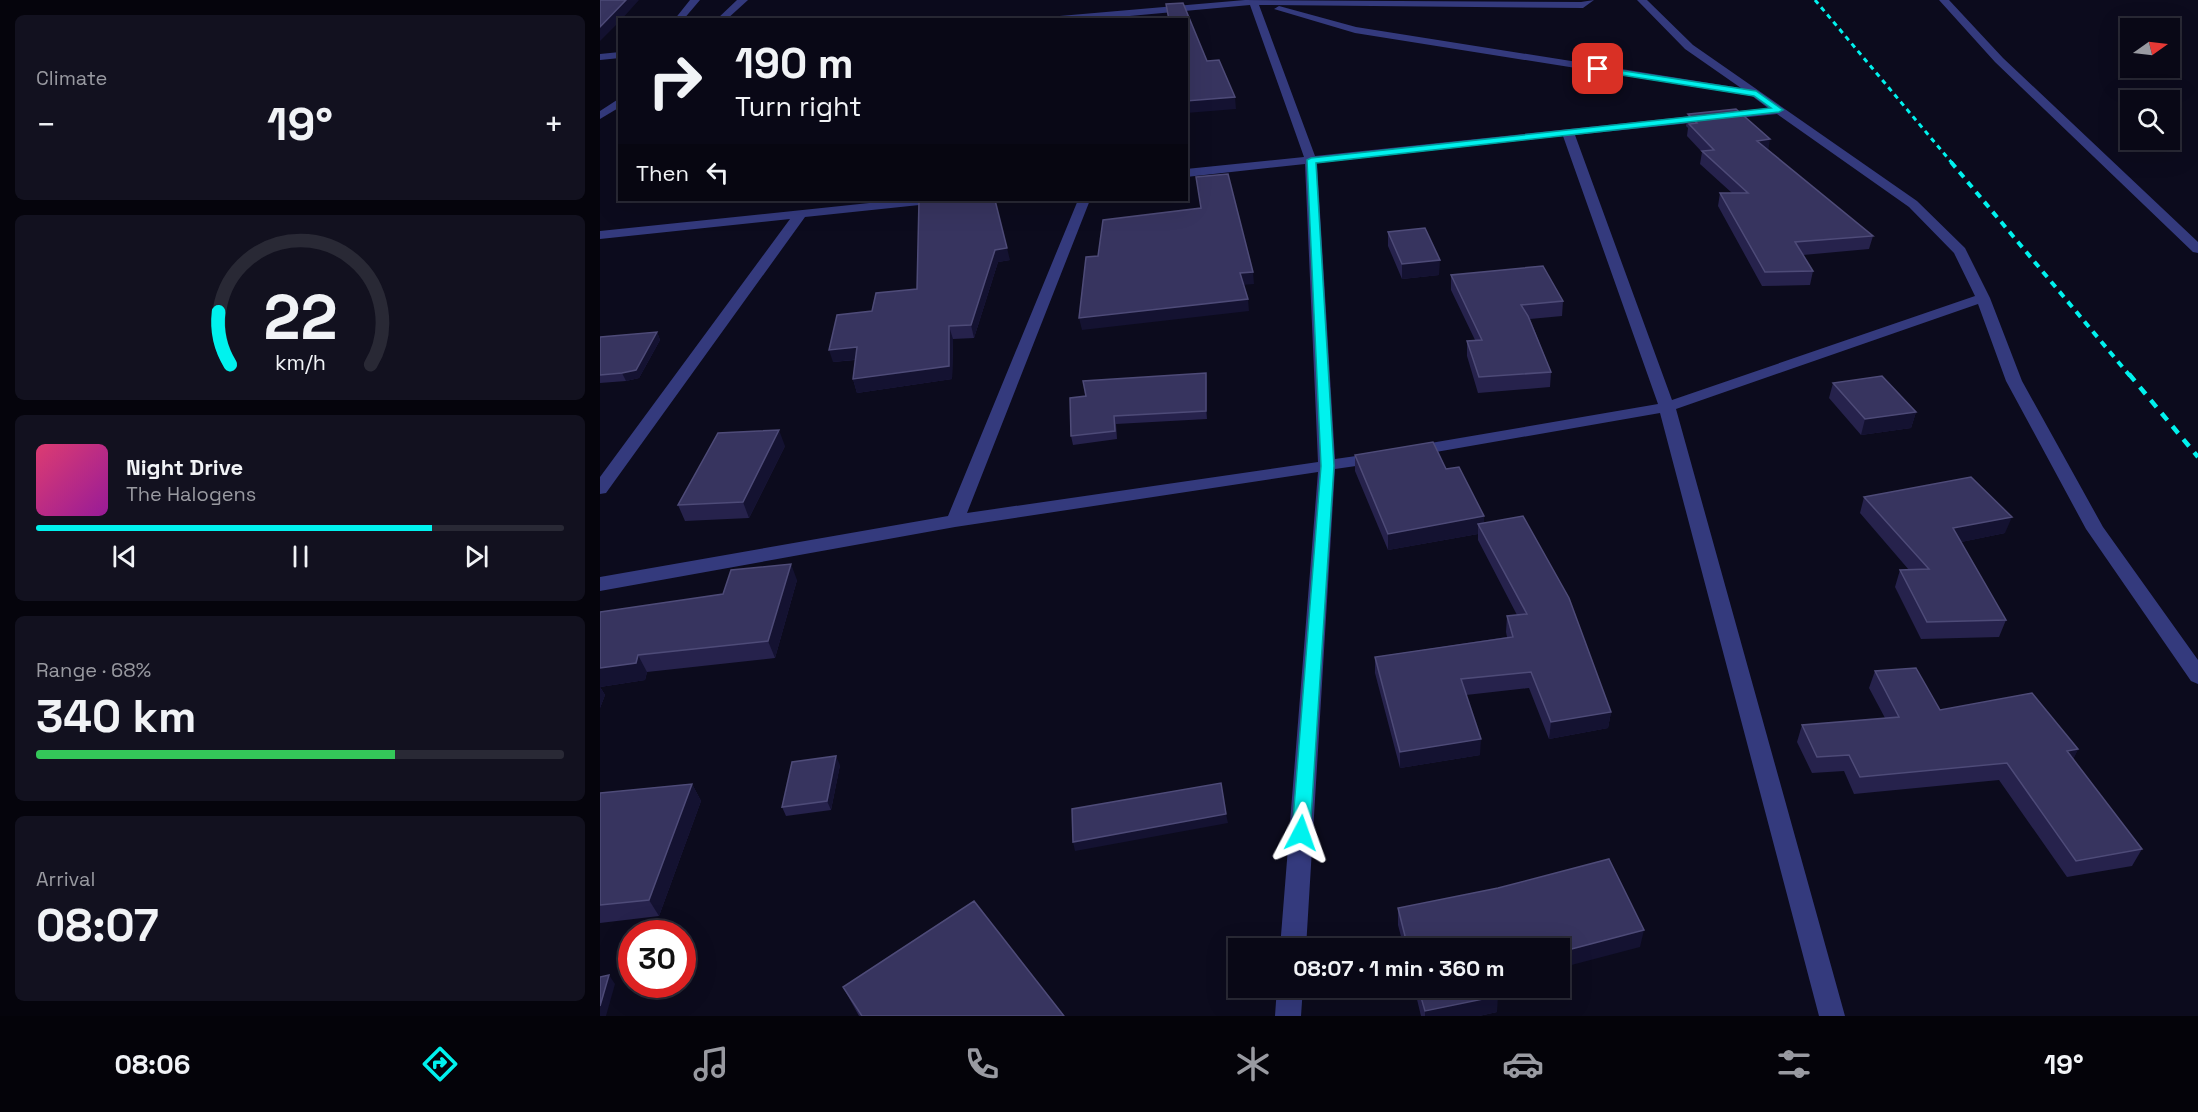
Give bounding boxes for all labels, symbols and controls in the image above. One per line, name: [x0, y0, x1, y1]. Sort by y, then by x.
north arrow: [2120, 18, 2180, 78]
map controls: [2120, 18, 2180, 150]
text: 190 m: [735, 37, 854, 90]
icon: right: [636, 42, 714, 120]
pin: [1572, 43, 1623, 94]
icon: arrive: [1581, 52, 1614, 85]
text: Climate: [36, 65, 107, 91]
text: Turn right: [735, 89, 862, 124]
button: search: [2120, 90, 2180, 150]
text: 19°: [267, 96, 333, 153]
text: −: [36, 104, 56, 146]
text: +: [544, 104, 564, 146]
icon: left: [701, 156, 734, 189]
text: Then: [636, 159, 689, 187]
text: 22: [263, 278, 337, 357]
text: km/h: [274, 349, 326, 376]
text: Night Drive: [126, 453, 243, 481]
text: The Halogens: [126, 481, 256, 507]
icon: previous: [108, 540, 141, 573]
icon: pause: [284, 540, 317, 573]
icon: next: [460, 540, 493, 573]
text: Range · 68%: [36, 657, 151, 683]
text: 340 km: [36, 688, 196, 745]
position arrow: [1269, 801, 1333, 865]
text: Arrival: [36, 866, 95, 892]
text: 08:07: [36, 897, 159, 954]
speed limit sign: 30: [618, 920, 696, 998]
text: 08:07 · 1 min · 360 m: [1293, 954, 1505, 982]
icon: directions: [419, 1043, 461, 1085]
icon: music: [690, 1043, 732, 1085]
icon: phone: [961, 1043, 1003, 1085]
icon: climate: [1232, 1043, 1274, 1085]
icon: car: [1502, 1043, 1544, 1085]
icon: filters: [1773, 1043, 1815, 1085]
text: 08:06: [114, 1047, 190, 1082]
text: 19°: [2044, 1047, 2084, 1082]

